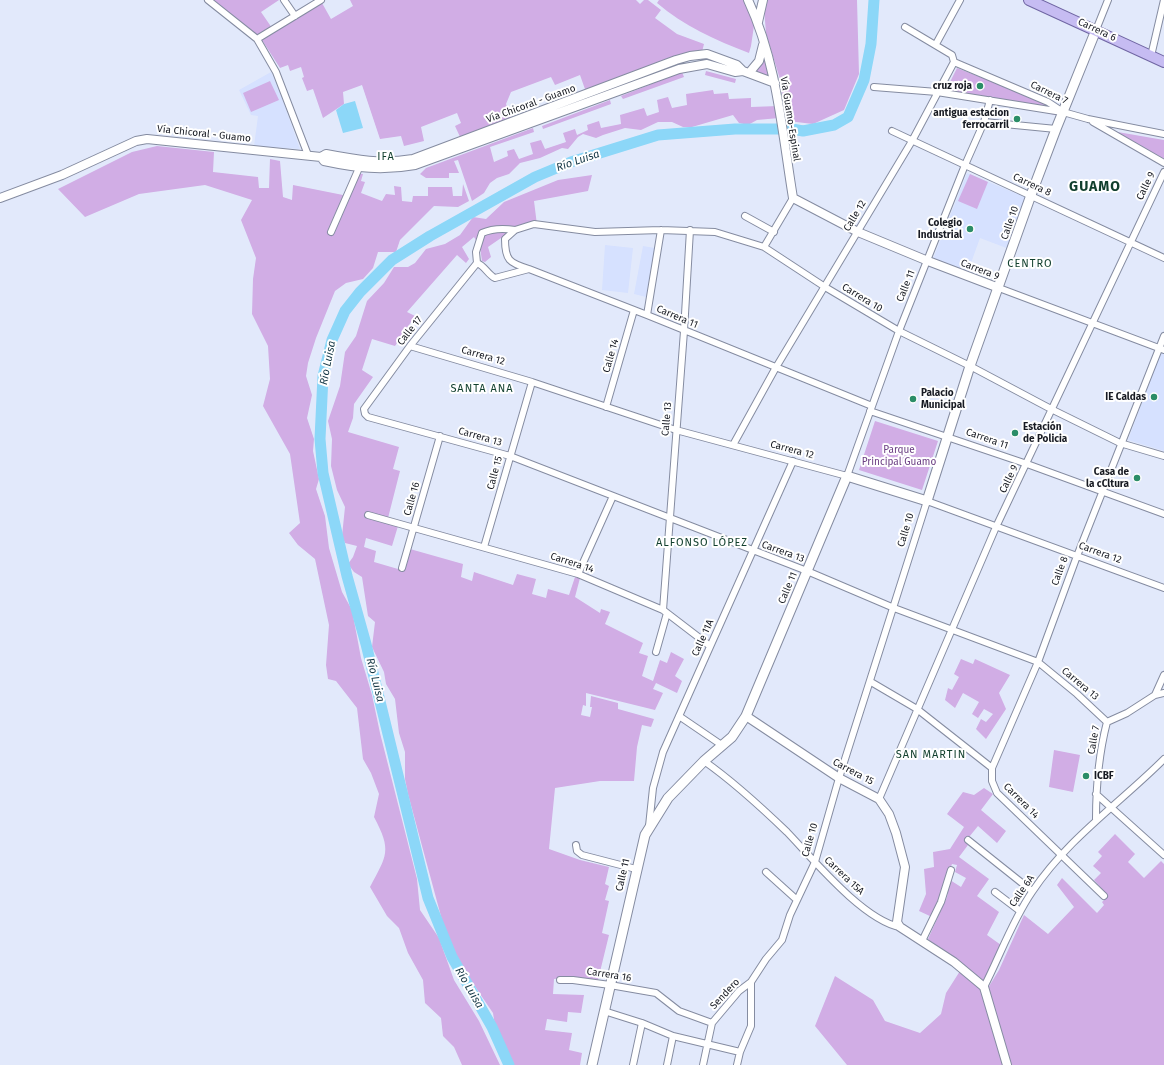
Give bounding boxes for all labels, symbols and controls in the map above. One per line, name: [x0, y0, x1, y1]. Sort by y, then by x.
street label: Carrera 6: [1076, 16, 1118, 44]
street label: Vía Guamo-Espinal: [777, 76, 803, 162]
street label: Carrera 7: [1028, 79, 1070, 107]
place label: cruz roja: [933, 80, 972, 92]
marker: cruz roja: [975, 81, 985, 91]
street label: Vía Chicoral - Guamo: [485, 82, 577, 126]
place label: antigua estacion ferrocarril: [933, 107, 1009, 130]
marker: antigua estacion ferrocarril: [1012, 114, 1022, 124]
street label: Vía Chicoral - Guamo: [157, 123, 251, 145]
water label: Río Luisa: [555, 147, 601, 175]
district label: IFA: [377, 150, 395, 164]
street label: Calle 9: [1134, 170, 1158, 202]
street label: Carrera 8: [1011, 171, 1053, 199]
district label: GUAMO: [1069, 179, 1121, 195]
street label: Calle 12: [841, 198, 869, 234]
street label: Calle 10: [999, 205, 1021, 241]
place label: Colegio Industrial: [918, 217, 962, 240]
marker: Colegio Industrial: [965, 224, 975, 234]
street label: Carrera 9: [959, 257, 1001, 283]
district label: CENTRO: [1007, 257, 1053, 271]
street label: Calle 11: [894, 268, 918, 304]
street label: Carrera 10: [839, 281, 885, 315]
street label: Carrera 11: [654, 303, 700, 331]
street label: Calle 17: [395, 314, 425, 348]
street label: Calle 14: [600, 338, 622, 374]
water label: Río Luisa: [317, 340, 339, 386]
street label: Carrera 12: [460, 344, 506, 368]
district label: SANTA ANA: [450, 382, 514, 396]
place label: Palacio Municipal: [921, 387, 965, 410]
place label: IE Caldas: [1105, 391, 1146, 403]
marker: IE Caldas: [1149, 392, 1159, 402]
marker: Palacio Municipal: [908, 394, 918, 404]
street label: Calle 13: [660, 402, 674, 436]
place label: Estación de Policia: [1023, 421, 1067, 444]
street label: Carrera 13: [457, 425, 503, 449]
street label: Carrera 11: [964, 426, 1010, 452]
marker: Estación de Policia: [1010, 428, 1020, 438]
street label: Carrera 12: [769, 438, 815, 462]
park label: Parque Principal Guamo: [862, 444, 936, 468]
street label: Calle 15: [485, 455, 505, 491]
street label: Calle 9: [997, 463, 1021, 495]
place label: Casa de la cCltura: [1086, 466, 1129, 490]
marker: Casa de la cCltura: [1132, 473, 1142, 483]
street label: Calle 16: [401, 481, 423, 517]
street label: Calle 10: [895, 512, 917, 548]
district label: ALFONSO LÓPEZ: [656, 536, 748, 550]
street label: Carrera 13: [760, 539, 806, 565]
street label: Carrera 12: [1077, 540, 1123, 566]
street label: Carrera 14: [549, 550, 595, 576]
street label: Calle 8: [1049, 555, 1071, 587]
street label: Calle 11: [776, 570, 800, 606]
street label: Calle 11A: [690, 618, 716, 658]
water label: Río Luisa: [363, 657, 387, 703]
street label: Carrera 13: [1059, 665, 1101, 703]
street label: Calle 7: [1086, 725, 1102, 755]
district label: SAN MARTIN: [896, 748, 966, 762]
street label: Carrera 15: [830, 756, 876, 788]
place label: ICBF: [1094, 770, 1114, 782]
marker: ICBF: [1081, 771, 1091, 781]
street label: Carrera 14: [1001, 781, 1041, 821]
street label: Calle 10: [799, 822, 821, 858]
street label: Carrera 15A: [821, 854, 867, 898]
street label: Calle 11: [613, 857, 633, 893]
street label: Calle 6A: [1007, 873, 1037, 909]
water label: Río Luisa: [452, 965, 486, 1011]
street label: Carrera 16: [586, 966, 632, 984]
street label: Sendero: [708, 976, 742, 1012]

